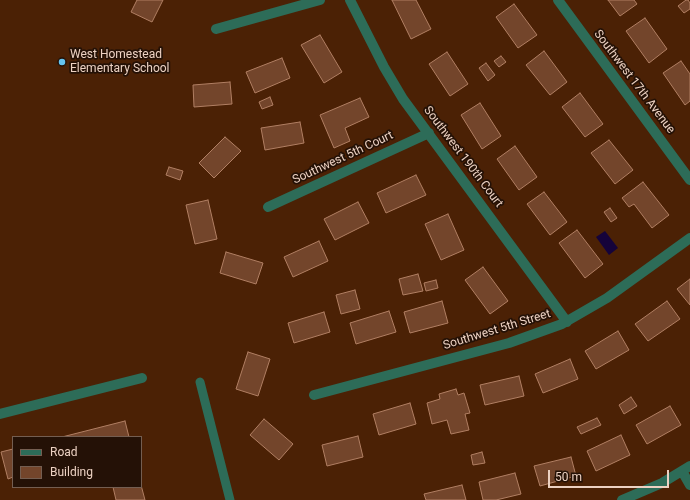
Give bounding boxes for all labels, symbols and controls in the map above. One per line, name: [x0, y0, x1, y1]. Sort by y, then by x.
street label: Southwest 17th Avenue: [590, 27, 678, 137]
place label: West Homestead Elementary School: [70, 48, 170, 76]
marker: West Homestead Elementary School: [57, 57, 67, 67]
street label: Southwest 190th Court: [420, 104, 506, 210]
street label: Southwest 5th Court: [290, 128, 396, 188]
street label: Southwest 5th Street: [442, 307, 552, 353]
legend: [12, 436, 142, 488]
text: Road: [50, 445, 78, 459]
scale bar: [550, 462, 671, 488]
text: Building: [50, 465, 93, 479]
text: 50 m: [555, 470, 582, 484]

